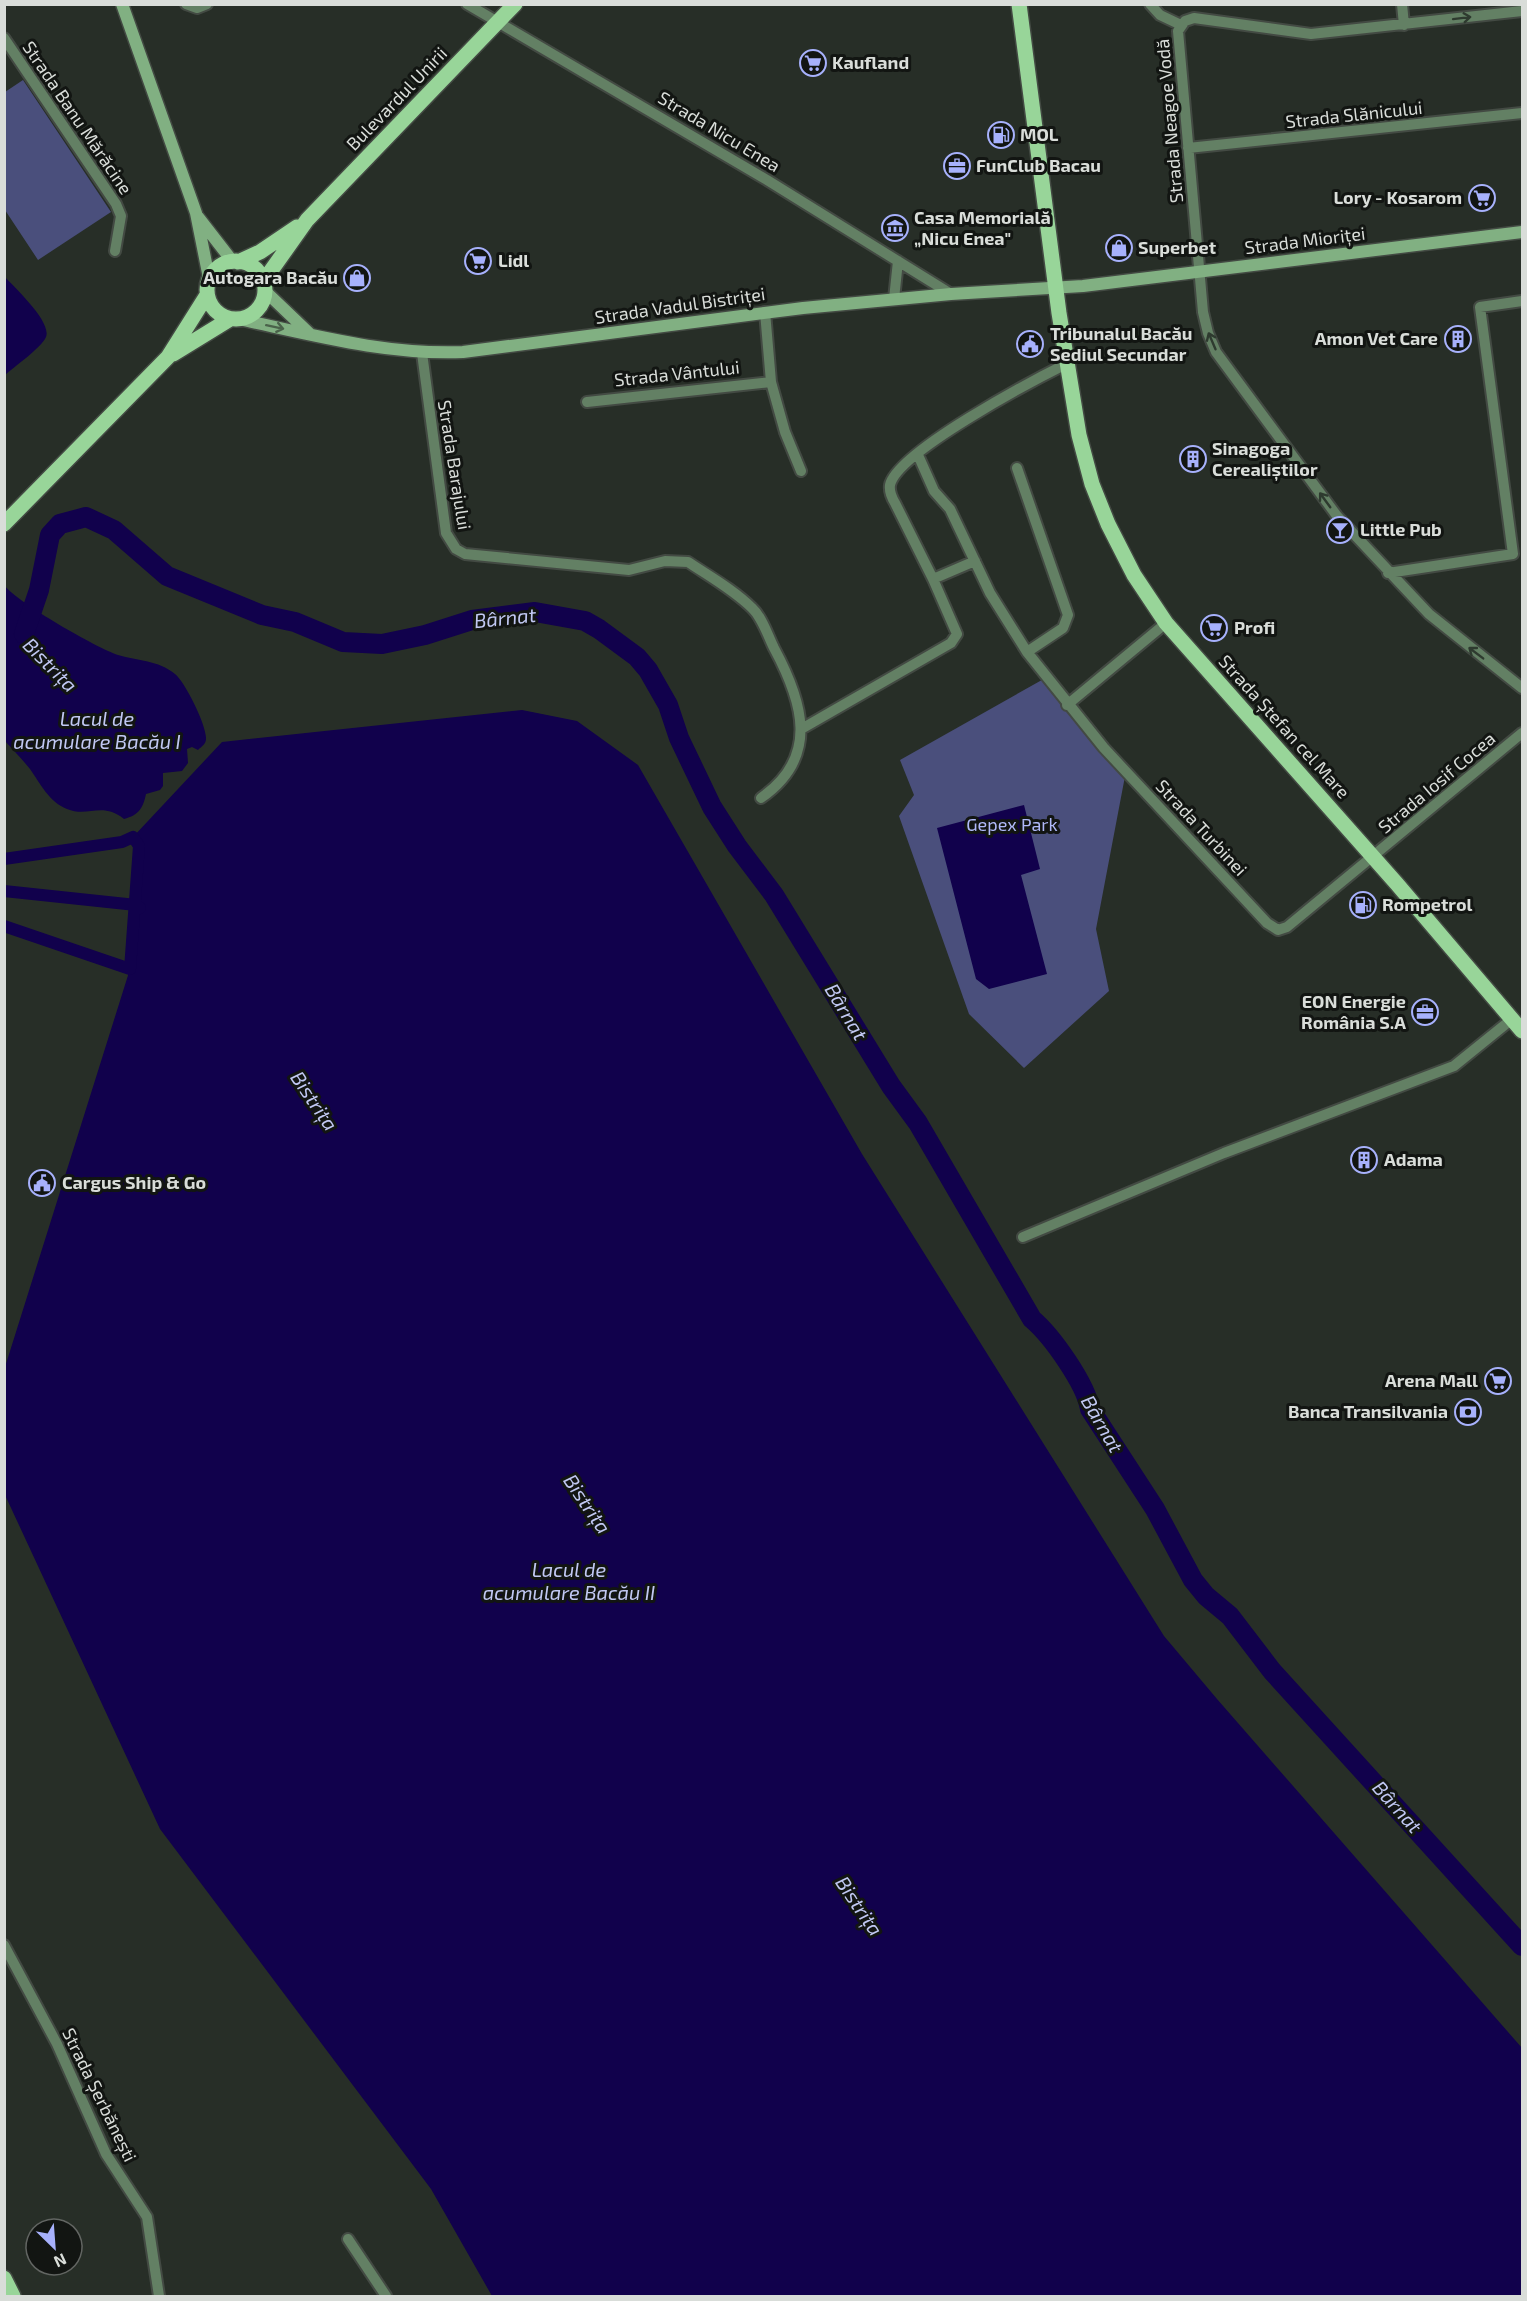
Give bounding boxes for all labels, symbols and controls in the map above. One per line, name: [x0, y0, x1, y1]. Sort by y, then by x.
one-way arrow: [1452, 12, 1472, 23]
street label: Strada Banu Mărăcine: [18, 37, 137, 198]
street label: Strada Neagoe Vodă: [1151, 38, 1187, 204]
street label: Bulevardul Unirii: [341, 42, 451, 155]
supermarket icon: Kaufland: [798, 48, 828, 78]
place label: Kaufland: [832, 51, 909, 73]
street label: Strada Nicu Enea: [654, 86, 785, 176]
street label: Strada Slănicului: [1284, 96, 1423, 132]
fuel station icon: MOL: [986, 120, 1016, 150]
place label: MOL: [1020, 123, 1059, 145]
office icon: FunClub Bacau: [942, 151, 972, 181]
place label: FunClub Bacau: [976, 154, 1101, 176]
supermarket icon: Lory - Kosarom: [1467, 183, 1497, 213]
place label: Lory - Kosarom: [1333, 186, 1462, 208]
place label: Casa Memorială „Nicu Enea": [914, 206, 1051, 249]
museum icon: Casa Memorială „Nicu Enea": [880, 213, 910, 243]
street label: Strada Mioriței: [1243, 222, 1367, 259]
shop icon: Superbet: [1104, 233, 1134, 263]
place label: Superbet: [1138, 236, 1217, 258]
supermarket icon: Lidl: [463, 246, 493, 276]
place label: Lidl: [498, 249, 529, 271]
shop icon: Autogara Bacău: [342, 263, 372, 293]
place label: Autogara Bacău: [203, 266, 338, 288]
street label: Strada Vadul Bistriței: [593, 282, 767, 329]
one-way arrow: [265, 322, 284, 333]
place label: Tribunalul Bacău Sediul Secundar: [1050, 322, 1192, 365]
building icon: Amon Vet Care: [1443, 324, 1473, 354]
place label: Amon Vet Care: [1315, 327, 1438, 349]
public building icon: Tribunalul Bacău Sediul Secundar: [1015, 329, 1045, 359]
one-way arrow: [1206, 332, 1217, 350]
street label: Strada Vântului: [613, 355, 741, 391]
street label: Strada Barajului: [434, 398, 476, 531]
place label: Sinagoga Cerealiștilor: [1212, 437, 1318, 482]
building icon: Sinagoga Cerealiștilor: [1178, 444, 1208, 474]
one-way arrow: [1318, 492, 1331, 508]
bar icon: Little Pub: [1325, 515, 1355, 545]
place label: Little Pub: [1360, 518, 1442, 540]
water label: Bârnat: [473, 602, 538, 632]
supermarket icon: Profi: [1199, 613, 1229, 643]
place label: Profi: [1234, 616, 1275, 638]
water label: Bistrița: [17, 632, 83, 698]
one-way arrow: [1468, 646, 1484, 659]
street label: Strada Ștefan cel Mare: [1214, 650, 1355, 803]
water label: Lacul de acumulare Bacău I: [13, 706, 181, 753]
street label: Strada Iosif Cocea: [1373, 727, 1499, 838]
street label: Strada Turbinei: [1152, 775, 1252, 880]
park label: Gepex Park: [966, 813, 1058, 835]
fuel station icon: Rompetrol: [1348, 890, 1378, 920]
place label: Rompetrol: [1382, 893, 1473, 915]
water label: Bârnat: [821, 979, 873, 1045]
place label: EON Energie România S.A: [1301, 990, 1406, 1033]
office icon: EON Energie România S.A: [1410, 997, 1440, 1027]
water label: Bistrița: [285, 1066, 343, 1136]
building icon: Adama: [1349, 1145, 1379, 1175]
place label: Adama: [1384, 1148, 1443, 1170]
public building icon: Cargus Ship & Go: [27, 1168, 57, 1198]
place label: Cargus Ship & Go: [62, 1171, 206, 1193]
supermarket icon: Arena Mall: [1483, 1366, 1513, 1396]
place label: Arena Mall: [1385, 1369, 1478, 1391]
water label: Bârnat: [1077, 1391, 1129, 1457]
bank icon: Banca Transilvania: [1453, 1397, 1483, 1427]
place label: Banca Transilvania: [1288, 1400, 1448, 1422]
water label: Bistrița: [558, 1469, 616, 1539]
water label: Lacul de acumulare Bacău II: [483, 1557, 655, 1604]
water label: Bârnat: [1368, 1775, 1428, 1838]
water label: Bistrița: [830, 1871, 888, 1941]
street label: Strada Șerbănești: [57, 2024, 142, 2165]
north arrow: [24, 2217, 84, 2277]
text: N: [51, 2250, 70, 2272]

